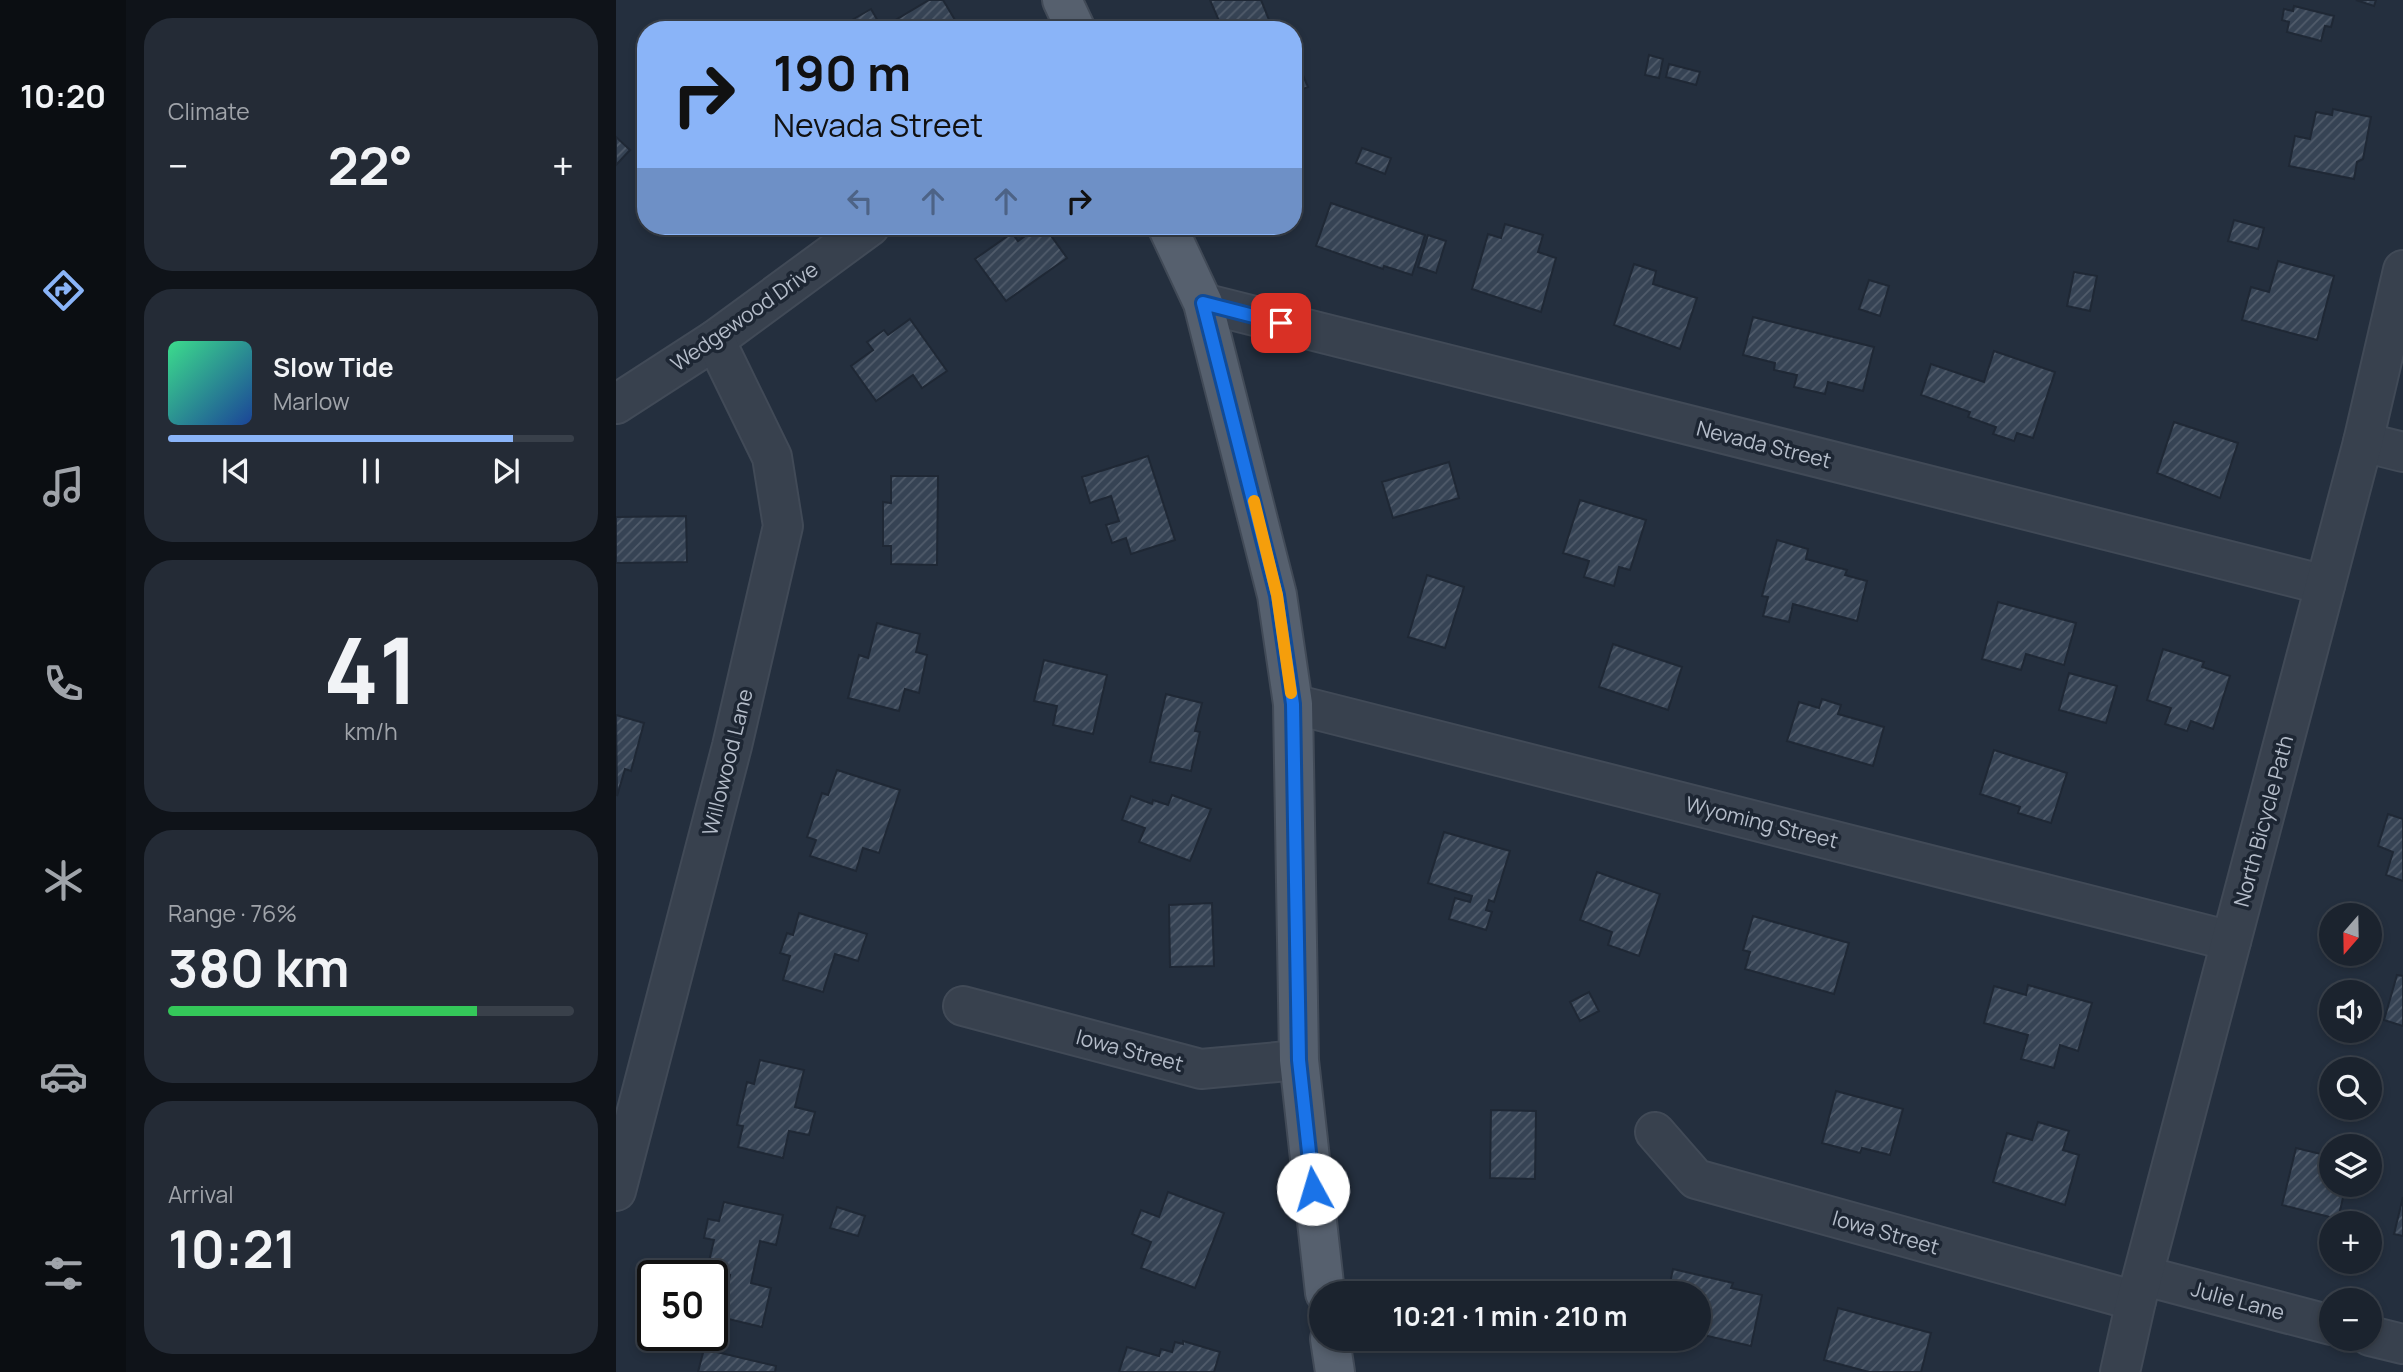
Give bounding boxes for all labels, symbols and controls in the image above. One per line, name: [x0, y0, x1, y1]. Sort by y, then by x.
text: 190 m: [773, 39, 911, 106]
icon: right: [658, 49, 749, 140]
text: 10:20: [20, 74, 106, 118]
text: Climate: [168, 95, 250, 127]
text: Nevada Street: [773, 103, 983, 147]
text: 22°: [328, 130, 413, 201]
text: −: [168, 139, 189, 191]
text: +: [552, 139, 574, 191]
icon: left: [841, 182, 879, 220]
icon: ahead: [914, 182, 952, 220]
icon: ahead: [987, 182, 1025, 220]
icon: right: [1060, 182, 1098, 220]
street label: Wedgewood Drive: [665, 255, 823, 377]
icon: directions: [39, 266, 88, 315]
pin: [1251, 293, 1311, 353]
icon: arrive: [1262, 304, 1300, 342]
text: Slow Tide: [273, 349, 394, 385]
text: Marlow: [273, 385, 350, 417]
street label: Nevada Street: [1694, 414, 1834, 474]
icon: previous: [217, 452, 255, 490]
icon: pause: [352, 452, 390, 490]
icon: next: [487, 452, 525, 490]
icon: music: [39, 462, 88, 511]
text: 41: [323, 607, 419, 731]
icon: phone: [39, 659, 88, 708]
street label: Willowood Lane: [695, 686, 759, 838]
text: km/h: [344, 715, 398, 747]
street label: North Bicycle Path: [2227, 732, 2299, 910]
street label: Wyoming Street: [1683, 790, 1841, 854]
icon: climate: [39, 856, 88, 905]
text: Range · 76%: [168, 897, 297, 929]
north arrow: [2319, 903, 2382, 966]
map controls: [2319, 903, 2382, 1351]
text: 380 km: [168, 932, 349, 1003]
button: sound: [2319, 980, 2382, 1043]
street label: Iowa Street: [1073, 1022, 1187, 1078]
icon: car: [39, 1052, 88, 1101]
button: search: [2319, 1057, 2382, 1120]
button: layers: [2319, 1134, 2382, 1197]
position arrow: [1276, 1152, 1350, 1226]
text: Arrival: [168, 1178, 234, 1210]
street label: Iowa Street: [1829, 1203, 1943, 1261]
button: +: [2319, 1211, 2382, 1274]
text: 10:21: [168, 1213, 297, 1284]
icon: filters: [39, 1249, 88, 1298]
speed limit sign: 50: [637, 1260, 728, 1351]
street label: Julie Lane: [2188, 1274, 2288, 1326]
button: −: [2319, 1288, 2382, 1351]
text: 10:21 · 1 min · 210 m: [1392, 1298, 1628, 1334]

